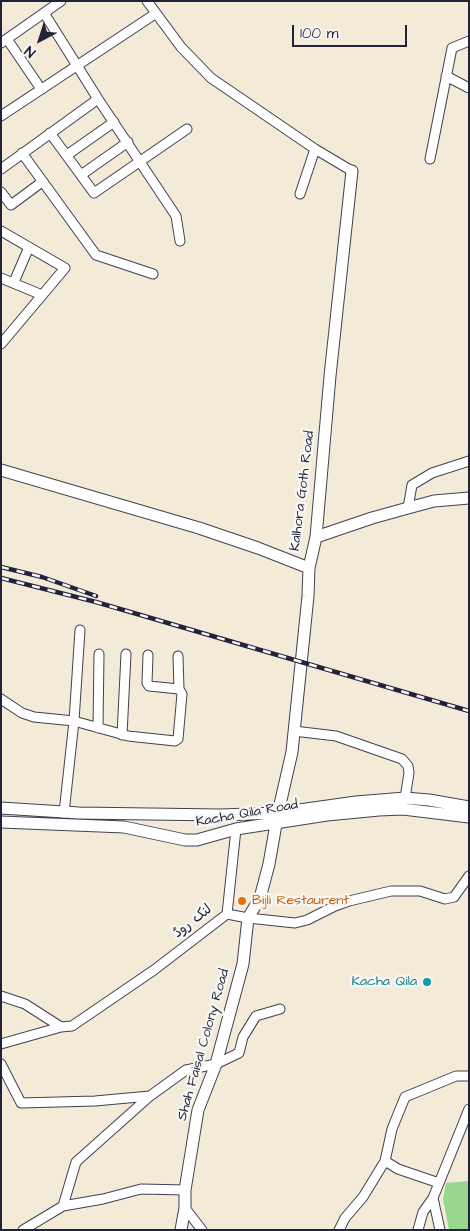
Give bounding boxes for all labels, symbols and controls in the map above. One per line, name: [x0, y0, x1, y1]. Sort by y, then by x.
north arrow: [15, 15, 65, 65]
scale bar: [295, 15, 410, 47]
text: 100 m: [300, 23, 339, 44]
text: N: [21, 41, 40, 62]
street label: Kalhora Goth Road: [287, 430, 319, 552]
street label: Kacha Qila Road: [195, 797, 299, 831]
place label: Bijli Restaurent: [252, 893, 349, 909]
marker: Bijli Restaurent: [236, 895, 248, 907]
street label: لنک روڈ: [170, 902, 216, 942]
street label: Shah Faisal Colony Road: [174, 967, 234, 1123]
place label: Kacha Qila: [351, 974, 417, 990]
marker: Kacha Qila: [421, 976, 433, 988]

